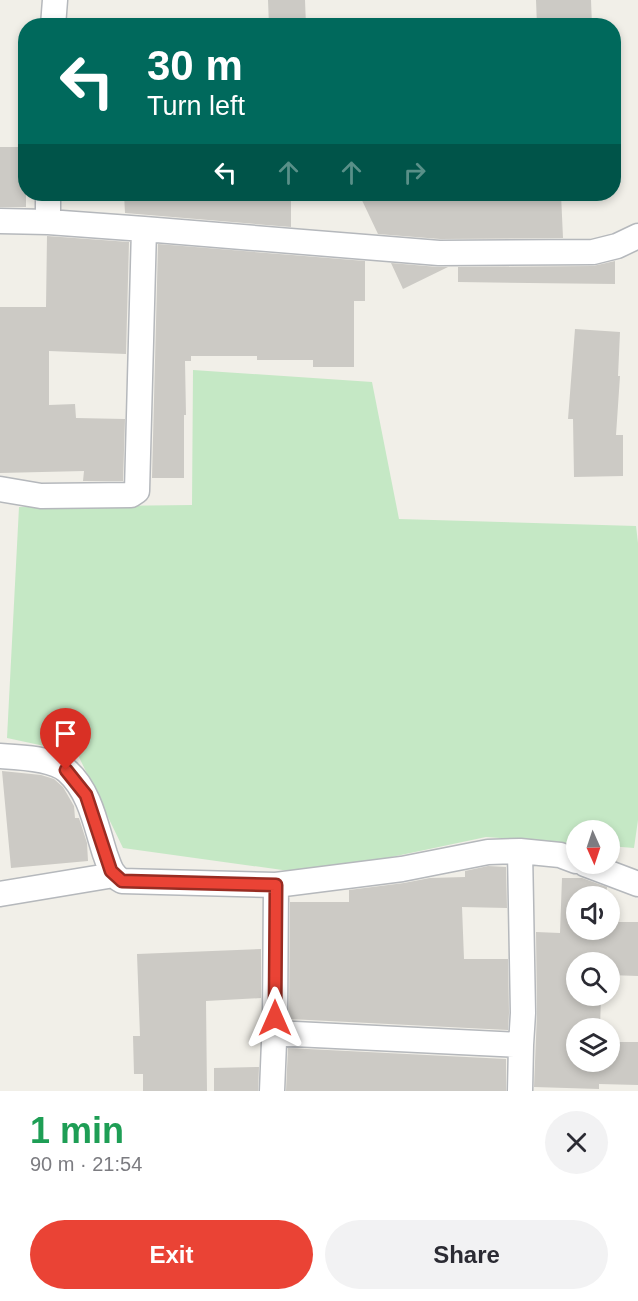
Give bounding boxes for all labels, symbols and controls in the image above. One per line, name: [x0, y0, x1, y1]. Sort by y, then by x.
icon: left: [48, 42, 126, 120]
text: 30 m: [147, 42, 243, 89]
text: Turn left: [147, 91, 245, 121]
icon: left: [209, 156, 242, 189]
icon: ahead: [272, 156, 305, 189]
icon: ahead: [335, 156, 368, 189]
icon: right: [398, 156, 431, 189]
pin: [40, 708, 91, 770]
icon: arrive: [49, 717, 82, 750]
north arrow: [566, 820, 620, 874]
map controls: [566, 820, 620, 1072]
button: sound: [566, 886, 620, 940]
button: search: [566, 952, 620, 1006]
position arrow: [243, 986, 307, 1050]
button: layers: [566, 1018, 620, 1072]
text: 1 min: [30, 1110, 124, 1151]
button: close: [545, 1111, 608, 1174]
text: 90 m · 21:54: [30, 1153, 142, 1175]
button: Exit: [30, 1220, 313, 1289]
button: Share: [325, 1220, 608, 1289]

